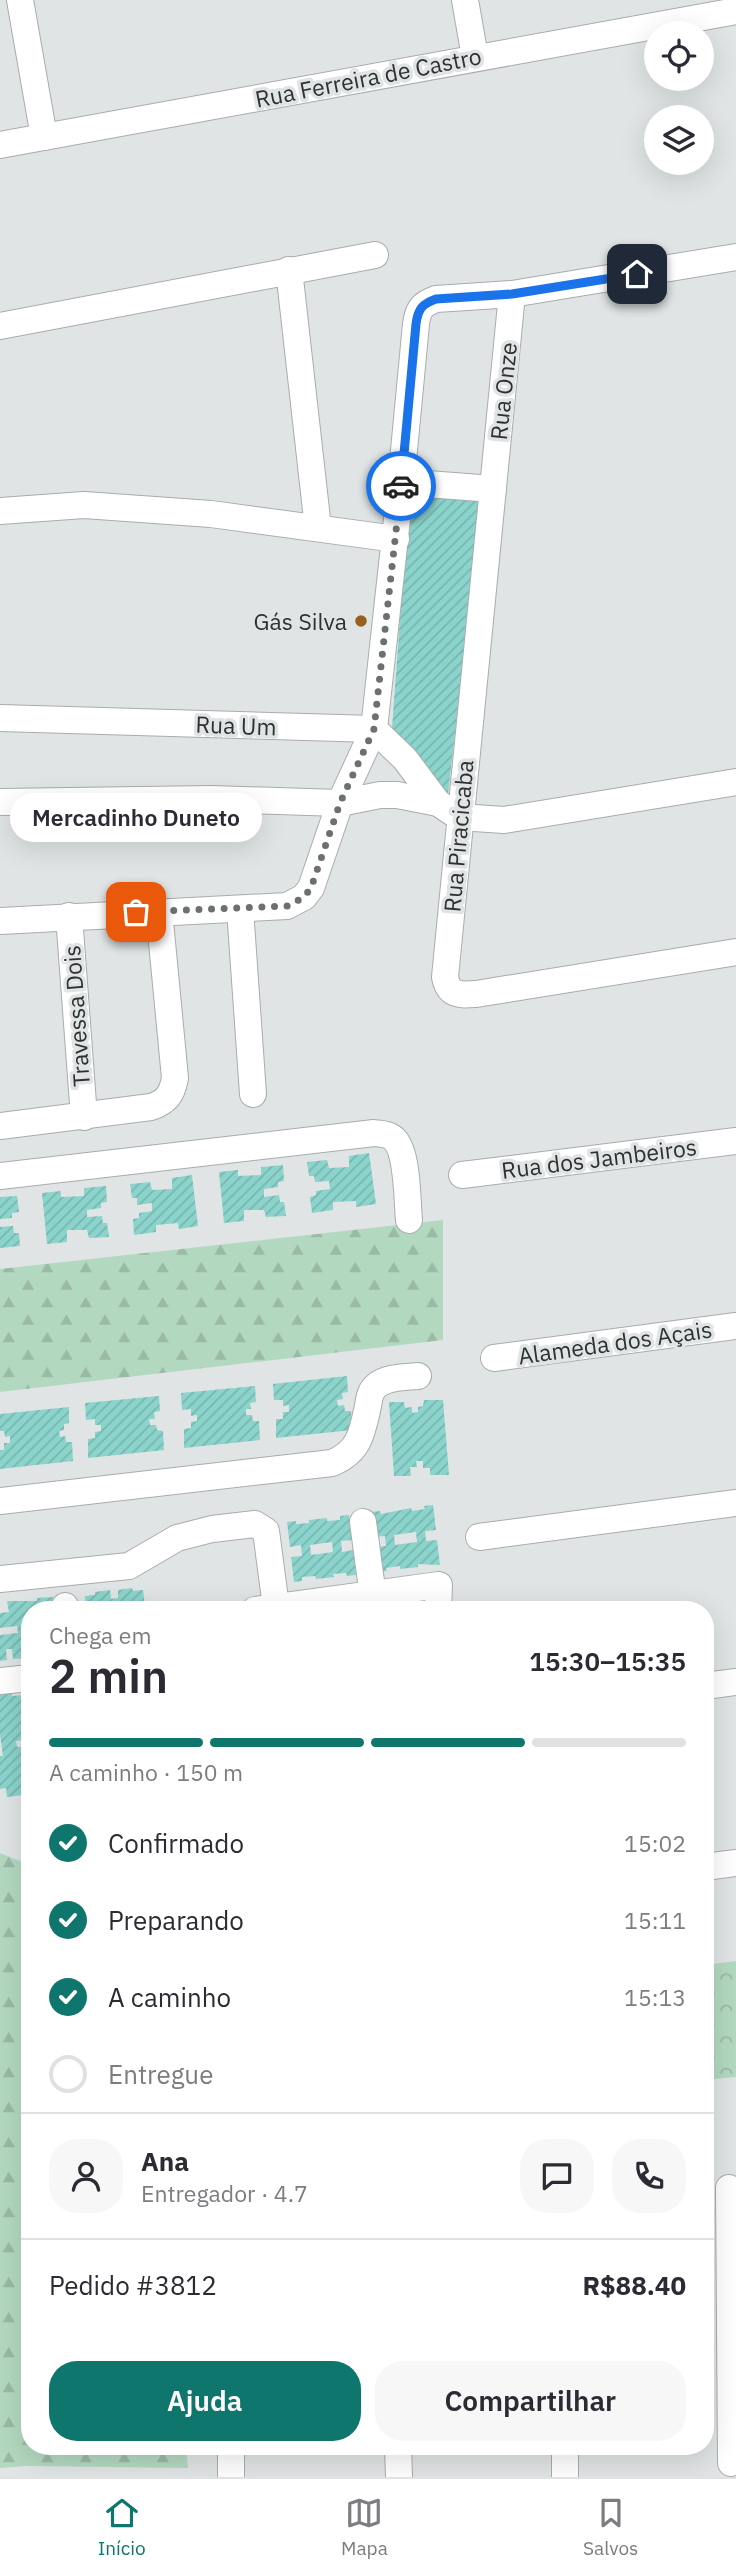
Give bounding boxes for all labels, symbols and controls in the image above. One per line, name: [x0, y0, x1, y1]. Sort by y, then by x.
map controls: [644, 21, 714, 175]
button: locate: [644, 21, 714, 91]
street label: Rua Ferreira de Castro: [252, 40, 484, 114]
button: layers: [644, 105, 714, 175]
pin: [607, 244, 667, 304]
icon: home: [618, 255, 656, 293]
street label: Rua Onze: [483, 341, 523, 441]
courier: [366, 451, 436, 521]
icon: car: [382, 467, 420, 505]
place label: Gás Silva: [254, 606, 347, 636]
marker: Gás Silva: [353, 613, 369, 629]
street label: Rua Um: [195, 709, 277, 741]
street label: Rua Piracicaba: [436, 759, 480, 913]
callout: Mercadinho Duneto: [10, 793, 262, 842]
text: Mercadinho Duneto: [32, 802, 240, 832]
pin: [106, 882, 166, 942]
icon: bag: [117, 893, 155, 931]
street label: Travessa Dois: [56, 944, 96, 1088]
street label: Rua dos Jambeiros: [500, 1131, 698, 1185]
street label: Alameda dos Açais: [516, 1314, 714, 1370]
text: Chega em: [49, 1620, 151, 1650]
text: 15:30–15:35: [529, 1644, 686, 1678]
text: 2 min: [49, 1646, 168, 1706]
text: A caminho · 150 m: [49, 1757, 243, 1787]
icon: check: [49, 1824, 87, 1862]
text: Confirmado: [108, 1826, 244, 1860]
text: 15:02: [624, 1828, 686, 1858]
icon: check: [49, 1901, 87, 1939]
text: Preparando: [108, 1903, 244, 1937]
text: 15:11: [624, 1905, 686, 1935]
icon: check: [49, 1978, 87, 2016]
text: A caminho: [108, 1980, 231, 2014]
text: 15:13: [624, 1982, 686, 2012]
text: Entregue: [108, 2057, 213, 2091]
button: person: [49, 2139, 123, 2213]
button: chat: [520, 2139, 594, 2213]
button: phone: [612, 2139, 686, 2213]
text: Ana: [141, 2144, 189, 2178]
text: Entregador · 4.7: [141, 2178, 308, 2208]
text: Pedido #3812: [49, 2268, 217, 2302]
text: R$88.40: [582, 2268, 686, 2302]
button: Ajuda: [49, 2361, 361, 2441]
button: Compartilhar: [375, 2361, 686, 2441]
tab: Início: [98, 2494, 146, 2560]
tab: Mapa: [341, 2494, 388, 2560]
tab: Salvos: [583, 2494, 638, 2560]

